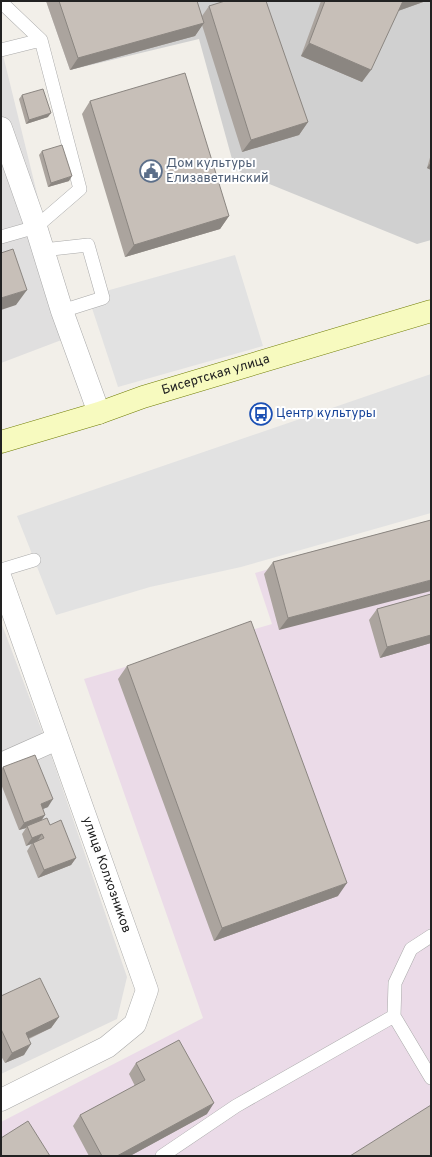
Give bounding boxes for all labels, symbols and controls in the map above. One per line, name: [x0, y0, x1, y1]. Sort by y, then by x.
place label: Дом культуры Елизаветинский: [166, 156, 269, 187]
public building icon: Дом культуры Елизаветинский: [138, 158, 164, 184]
street label: Бисертская улица: [160, 352, 272, 399]
bus stop icon: Центр культуры: [248, 401, 274, 427]
place label: Центр культуры: [276, 406, 376, 422]
street label: улица Колхозников: [78, 815, 134, 935]

